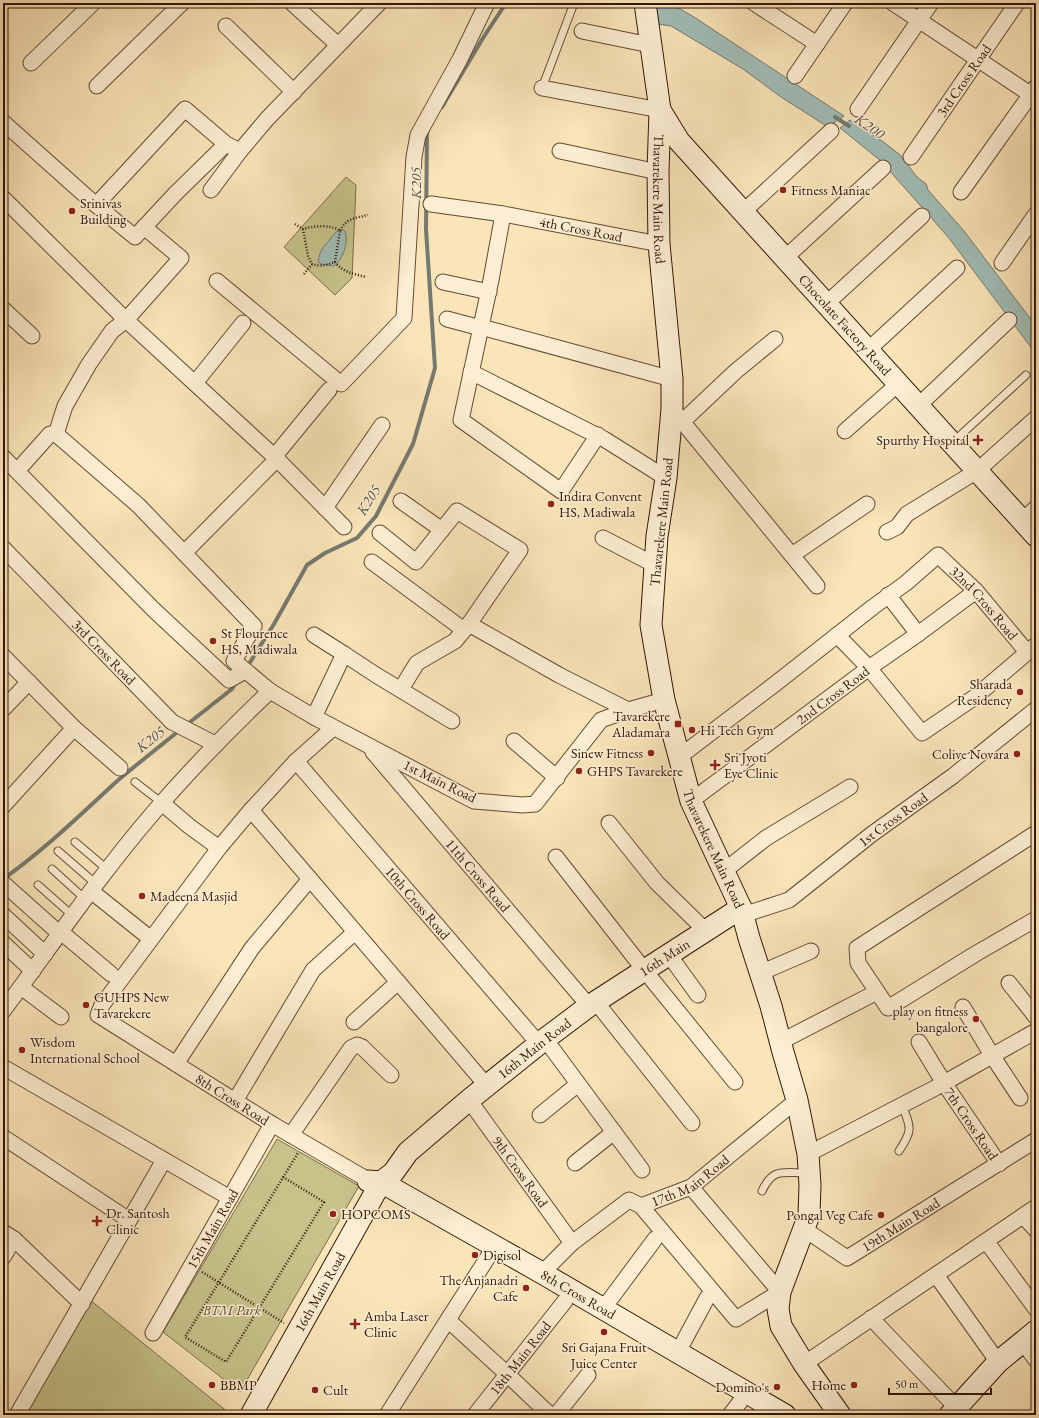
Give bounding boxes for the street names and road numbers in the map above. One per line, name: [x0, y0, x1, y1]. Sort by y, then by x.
street label: 3rd Cross Road: [932, 40, 996, 120]
street label: Thavarekere Main Road: [649, 134, 670, 265]
street label: 4th Cross Road: [538, 212, 625, 246]
street label: Chocolate Factory Road: [795, 270, 896, 380]
street label: Thavarekere Main Road: [645, 456, 677, 587]
street label: 32nd Cross Road: [946, 562, 1023, 644]
street label: 3rd Cross Road: [68, 616, 140, 689]
street label: 2nd Cross Road: [793, 661, 874, 728]
street label: 1st Main Road: [400, 756, 480, 807]
street label: Thavarekere Main Road: [679, 787, 749, 912]
street label: 1st Cross Road: [855, 788, 932, 850]
street label: 11th Cross Road: [442, 835, 515, 916]
street label: 10th Cross Road: [381, 863, 455, 944]
street label: 16th Main: [636, 934, 694, 980]
street label: 16th Main Road: [494, 1013, 575, 1083]
street label: 8th Cross Road: [192, 1069, 274, 1130]
street label: 7th Cross Road: [940, 1084, 1003, 1164]
street label: 9th Cross Road: [489, 1132, 553, 1211]
street label: 17th Main Road: [648, 1150, 733, 1210]
street label: 15th Main Road: [183, 1185, 243, 1272]
street label: 19th Main Road: [858, 1193, 944, 1256]
street label: 16th Main Road: [290, 1248, 350, 1335]
street label: 8th Cross Road: [537, 1265, 620, 1324]
street label: 18th Main Road: [486, 1317, 555, 1398]

